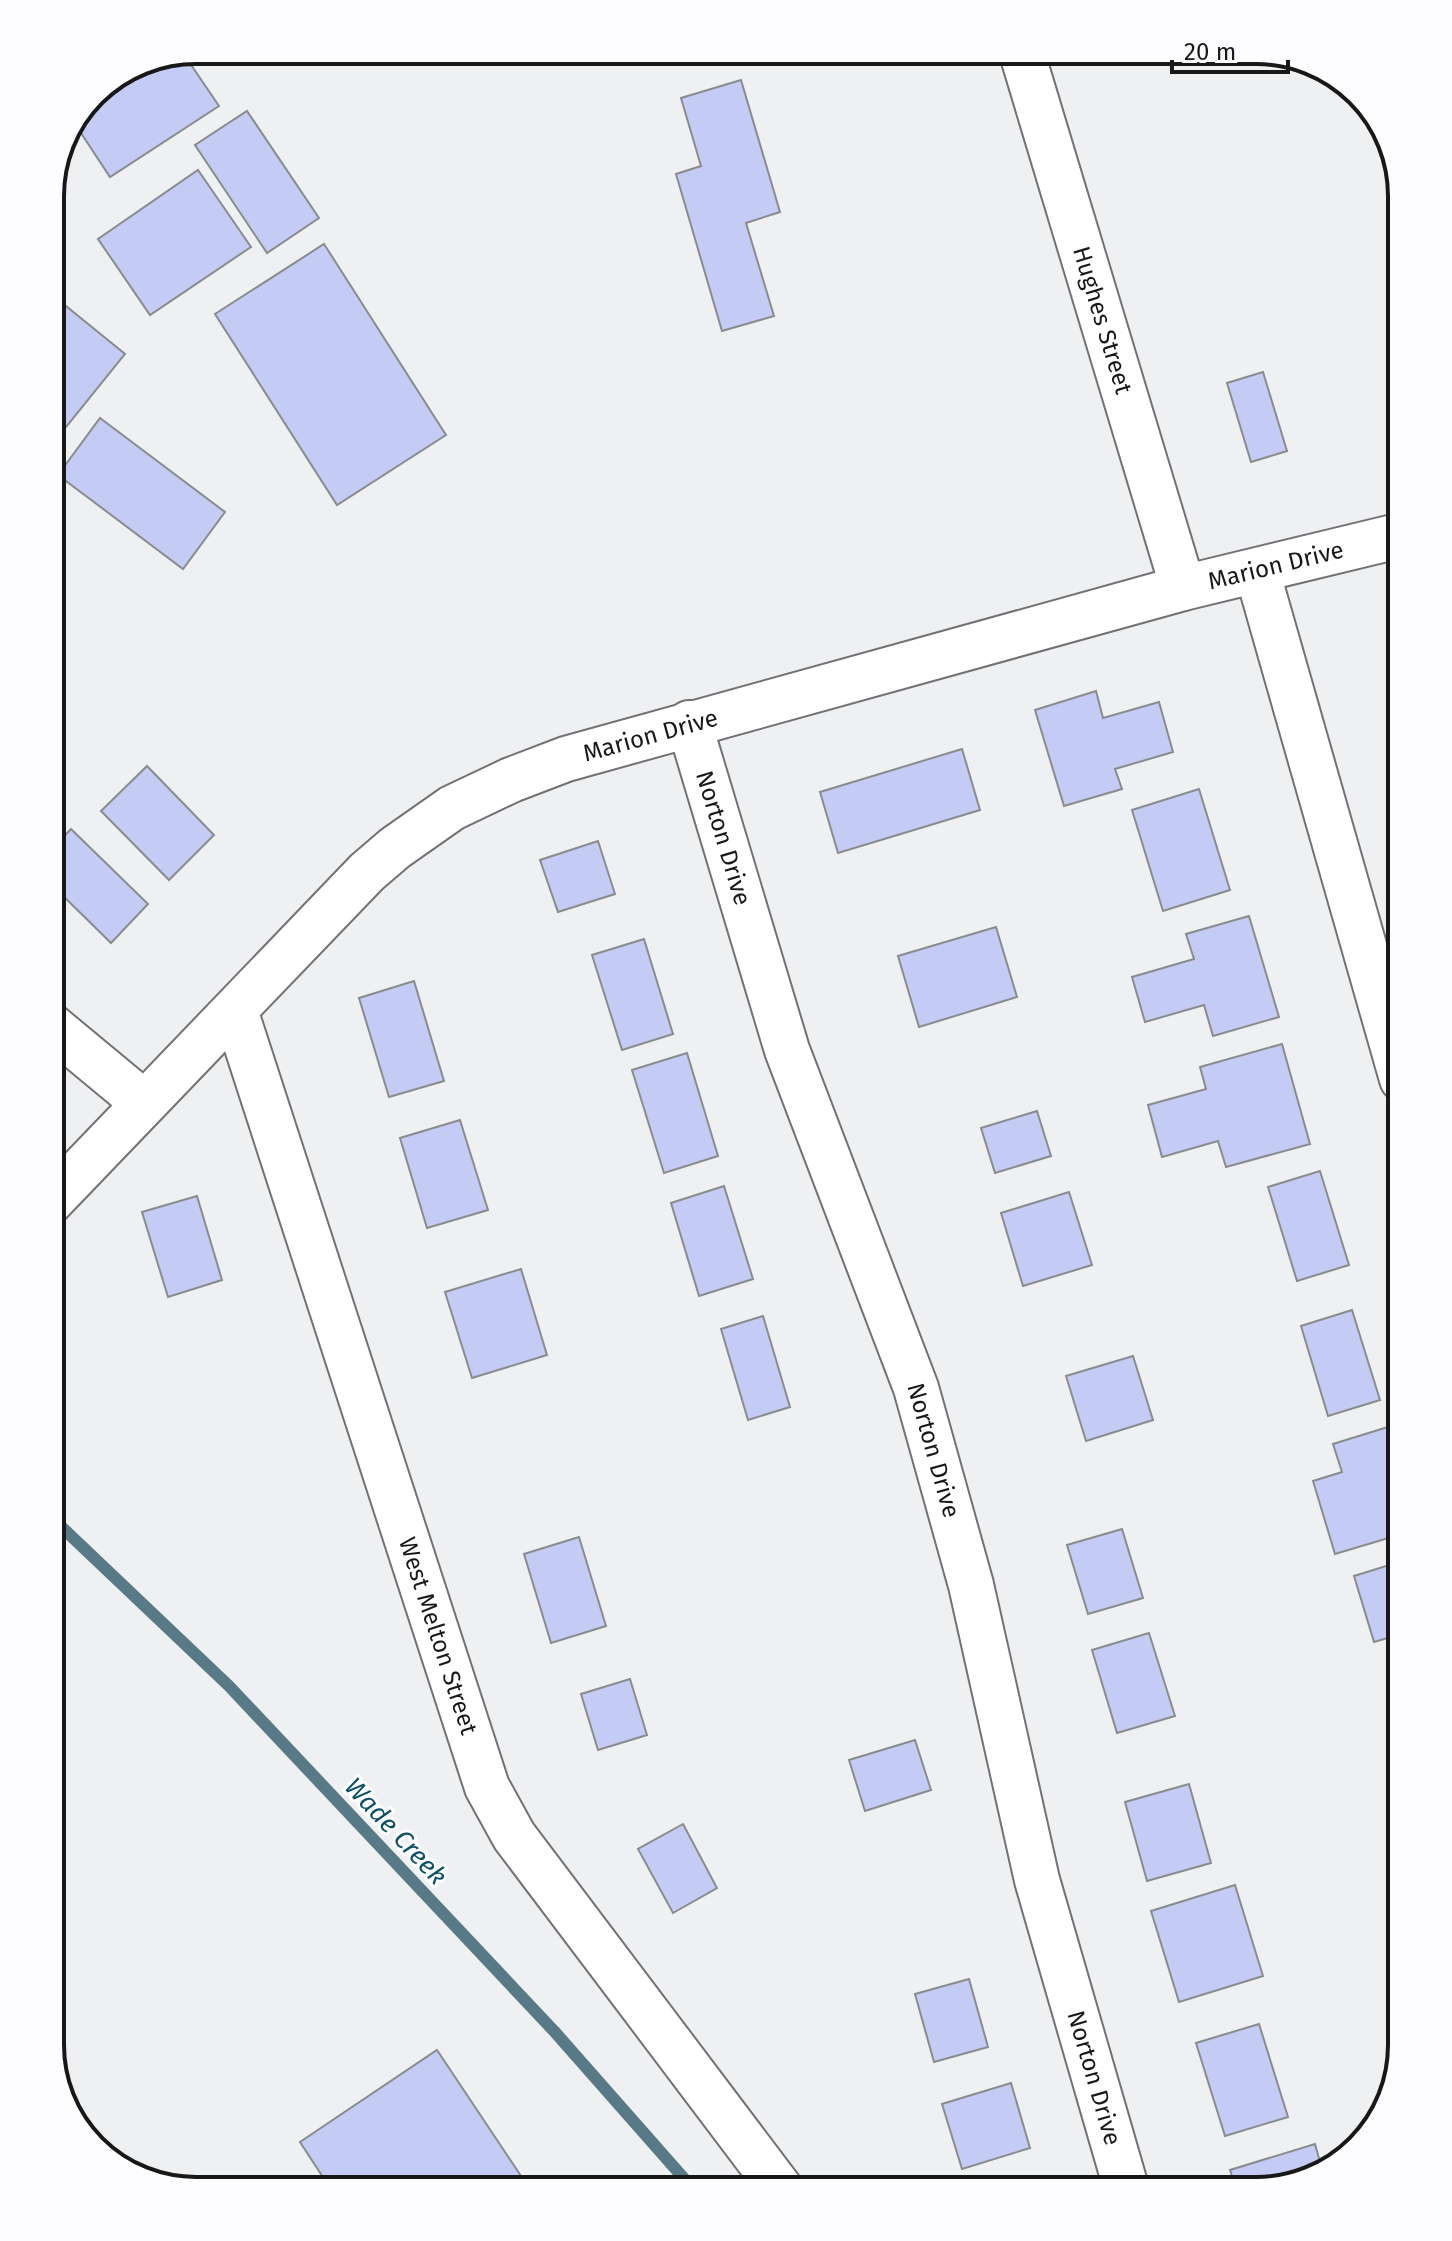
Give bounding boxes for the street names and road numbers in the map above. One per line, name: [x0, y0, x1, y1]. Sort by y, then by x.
street label: Hughes Street: [1067, 243, 1138, 397]
street label: Marion Drive: [1205, 536, 1346, 595]
street label: Marion Drive: [580, 704, 721, 768]
street label: Norton Drive: [690, 767, 757, 908]
street label: Norton Drive: [901, 1380, 966, 1521]
street label: West Melton Street: [393, 1534, 483, 1738]
street label: Norton Drive: [1062, 2007, 1127, 2148]

